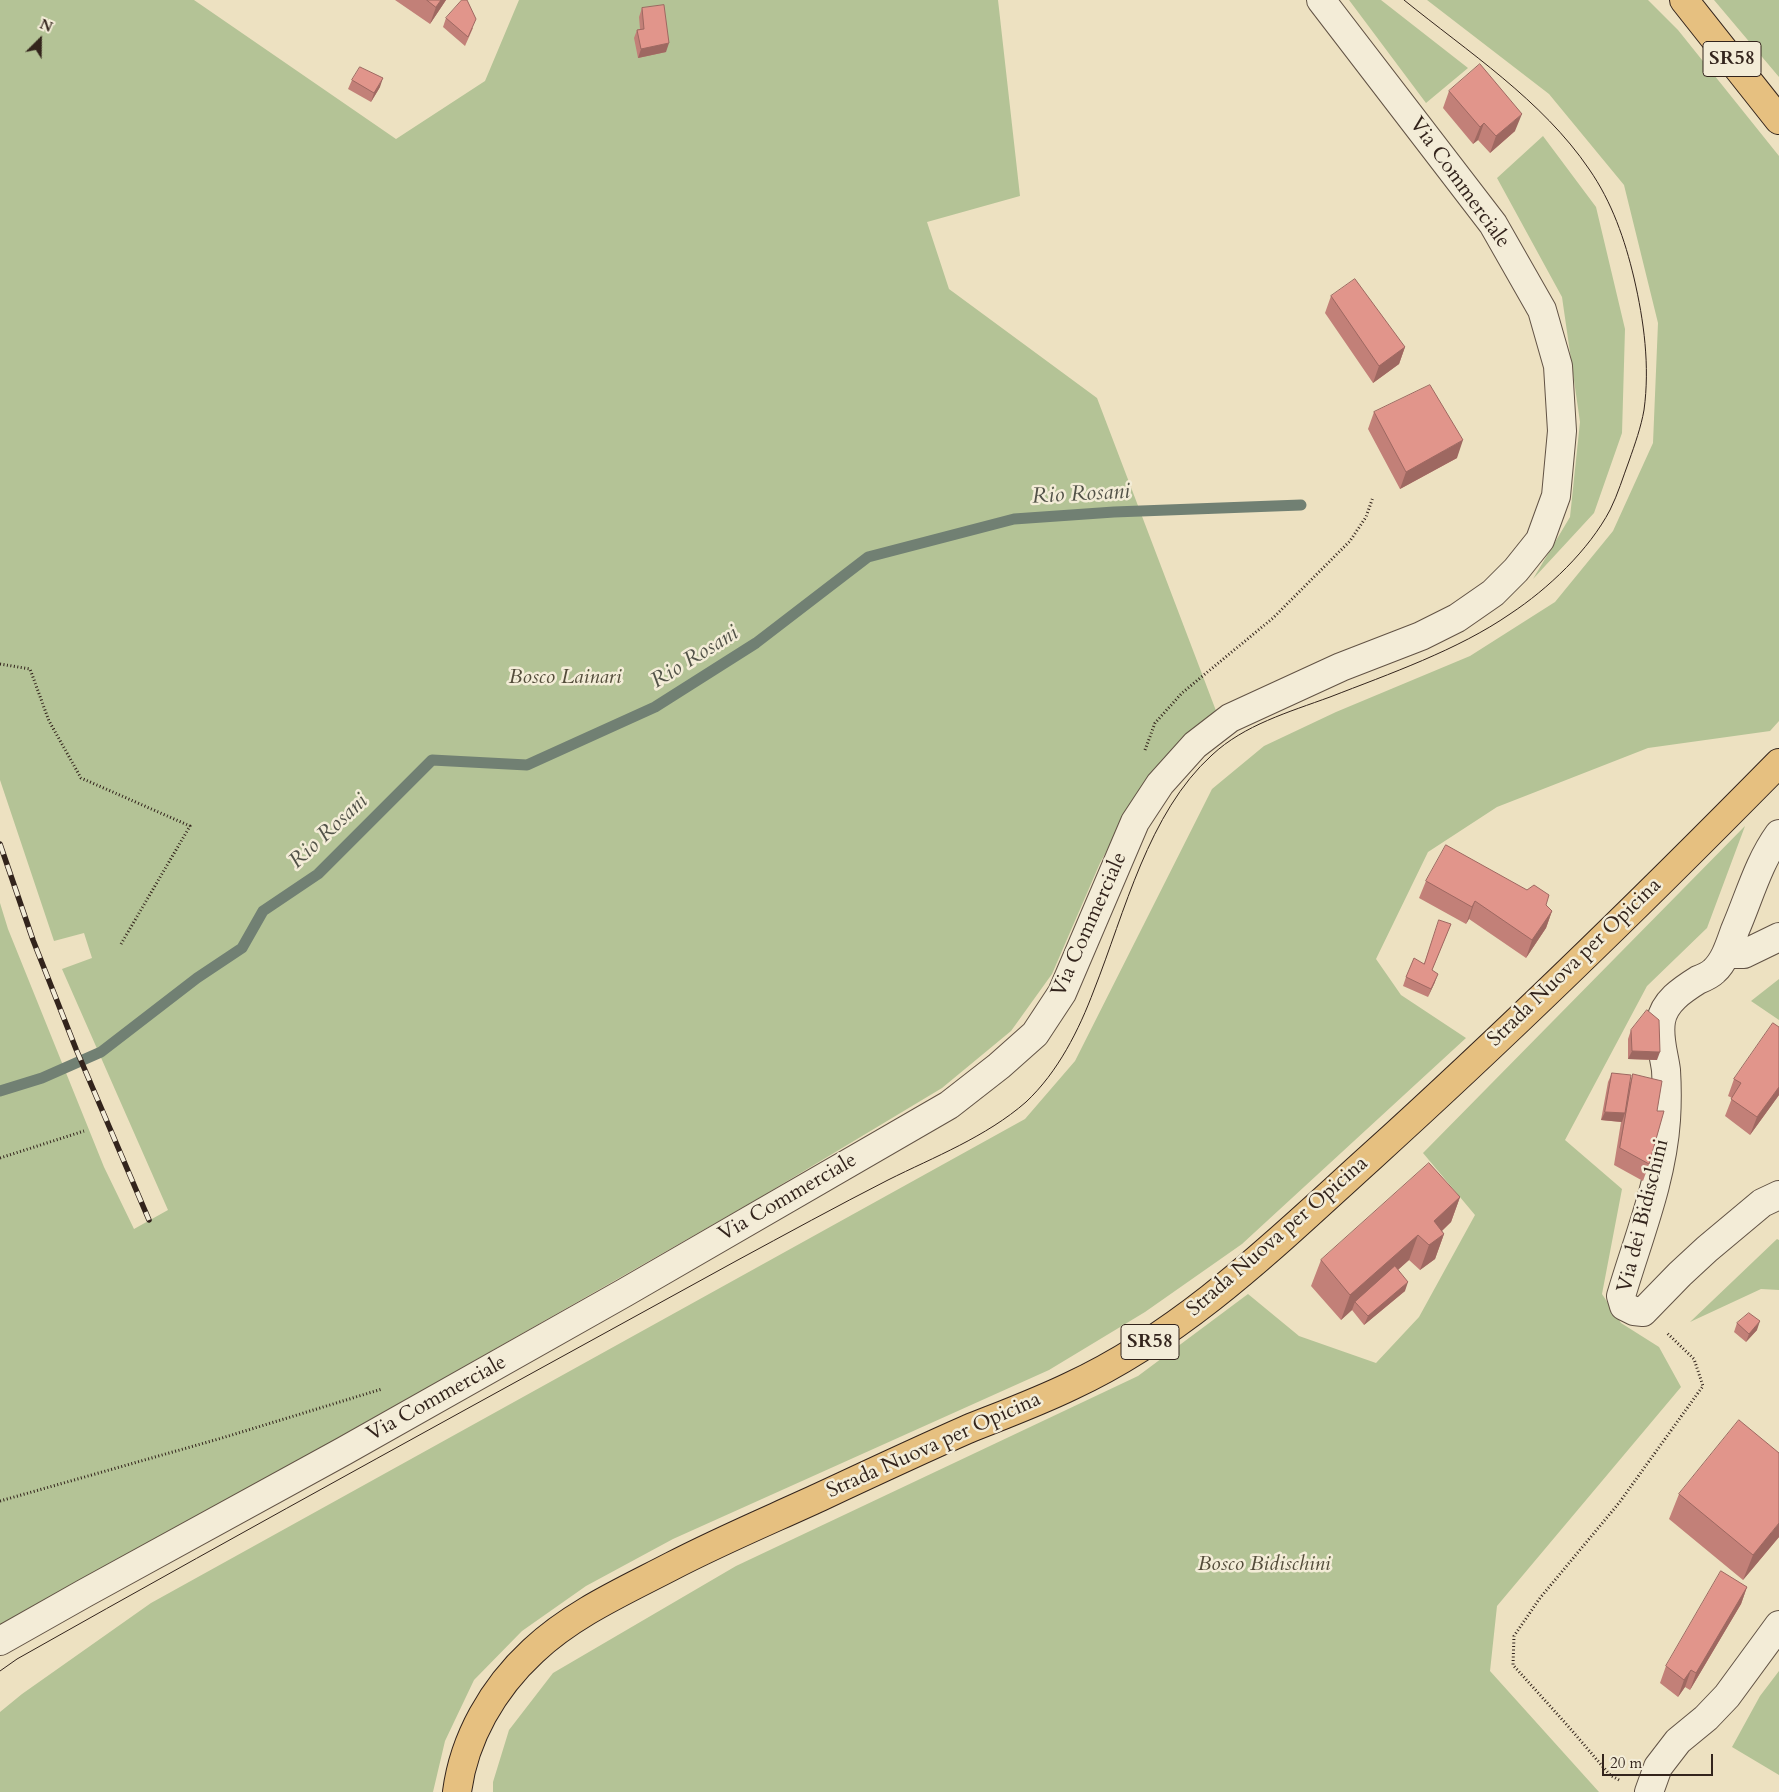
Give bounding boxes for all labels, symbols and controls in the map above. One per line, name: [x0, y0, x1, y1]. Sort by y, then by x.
north arrow: [15, 15, 65, 65]
text: N: [37, 15, 55, 37]
road number: SR58: [1703, 42, 1761, 76]
street label: Via Commerciale: [1403, 113, 1515, 253]
water label: Rio Rosani: [1031, 479, 1131, 511]
water label: Rio Rosani: [646, 621, 744, 695]
park label: Bosco Lainari: [509, 665, 621, 691]
water label: Rio Rosani: [284, 789, 374, 875]
street label: Via Commerciale: [1047, 849, 1133, 1001]
street label: Strada Nuova per Opicina: [1483, 873, 1667, 1053]
street label: Via dei Bidischini: [1613, 1137, 1675, 1295]
street label: Via Commerciale: [714, 1148, 862, 1248]
street label: Strada Nuova per Opicina: [1182, 1152, 1374, 1322]
road number: SR58: [1121, 1324, 1179, 1360]
street label: Via Commerciale: [363, 1350, 511, 1448]
street label: Strada Nuova per Opicina: [823, 1387, 1045, 1505]
park label: Bosco Bidischini: [1197, 1552, 1331, 1578]
scale bar: [1604, 1744, 1715, 1776]
text: 20 m: [1610, 1753, 1642, 1773]

